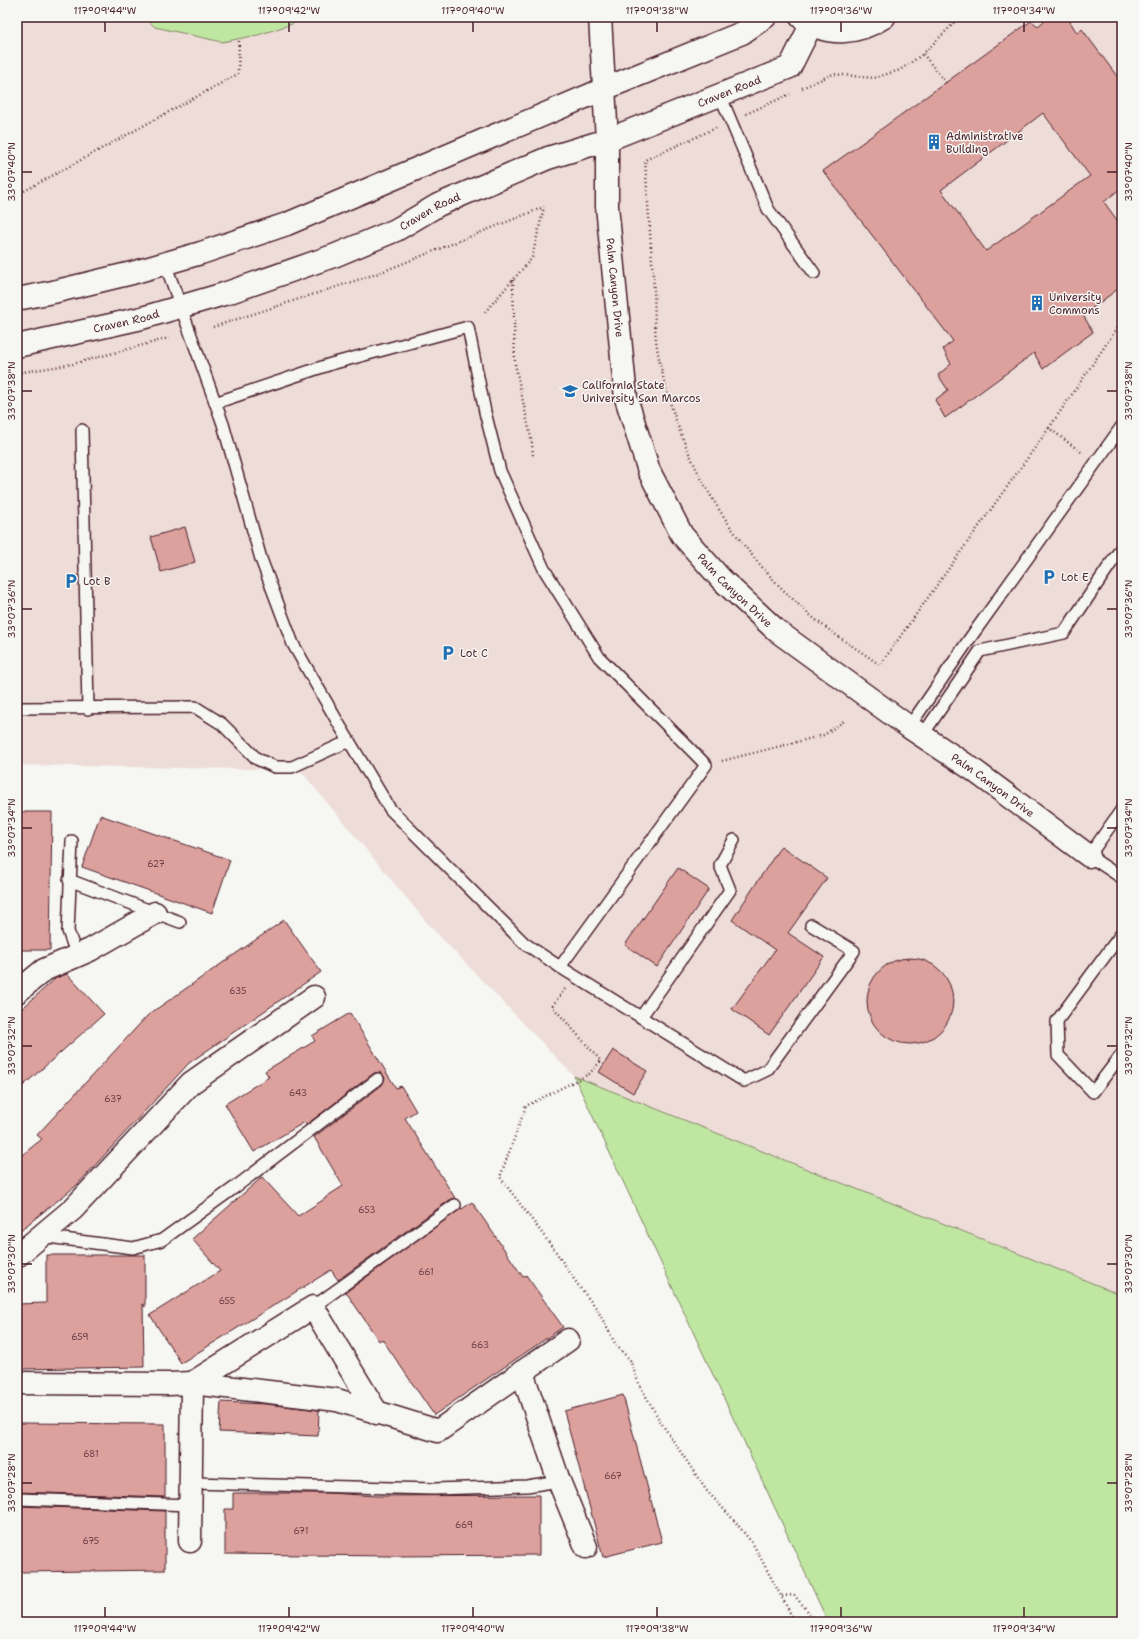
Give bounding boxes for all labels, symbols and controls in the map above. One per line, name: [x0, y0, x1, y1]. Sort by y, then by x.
text: 117°09'44"W: [74, 4, 137, 17]
text: 117°09'42"W: [258, 4, 321, 17]
text: 117°09'40"W: [441, 4, 505, 17]
text: 117°09'38"W: [625, 4, 689, 17]
text: 117°09'36"W: [810, 4, 873, 17]
text: 117°09'34"W: [993, 4, 1056, 17]
street label: Craven Road: [695, 72, 764, 111]
place label: Administrative Building: [946, 129, 1023, 157]
building icon: Administrative Building: [925, 133, 943, 151]
text: 33°07'40"N: [5, 142, 18, 202]
text: 33°07'40"N: [1122, 142, 1135, 202]
street label: Craven Road: [397, 189, 463, 234]
street label: Palm Canyon Drive: [602, 237, 627, 338]
place label: University Commons: [1049, 290, 1102, 318]
building icon: University Commons: [1028, 294, 1046, 312]
street label: Craven Road: [92, 306, 161, 337]
text: 33°07'38"N: [5, 361, 18, 421]
text: 33°07'38"N: [1122, 361, 1135, 421]
place label: California State University San Marcos: [582, 378, 701, 406]
school or university icon: California State University San Marcos: [561, 382, 579, 400]
street label: Palm Canyon Drive: [694, 550, 775, 631]
parking icon: Lot E: [1040, 568, 1058, 586]
place label: Lot E: [1061, 570, 1089, 585]
parking icon: Lot B: [62, 572, 80, 590]
place label: Lot B: [83, 574, 111, 589]
text: 33°07'36"N: [5, 580, 18, 638]
text: 33°07'36"N: [1122, 580, 1135, 638]
parking icon: Lot C: [439, 644, 457, 662]
place label: Lot C: [460, 646, 488, 661]
street label: Palm Canyon Drive: [948, 750, 1037, 821]
text: 33°07'34"N: [5, 798, 18, 858]
text: 33°07'34"N: [1122, 798, 1135, 858]
house number: 627: [147, 858, 165, 870]
house number: 635: [229, 985, 247, 997]
text: 33°07'32"N: [5, 1016, 18, 1076]
text: 33°07'32"N: [1122, 1016, 1135, 1076]
house number: 643: [289, 1087, 307, 1099]
house number: 637: [104, 1093, 122, 1105]
house number: 653: [358, 1204, 376, 1216]
text: 33°07'30"N: [5, 1234, 18, 1294]
text: 33°07'30"N: [1122, 1234, 1135, 1294]
house number: 661: [418, 1266, 434, 1278]
house number: 655: [219, 1295, 235, 1307]
house number: 659: [71, 1331, 89, 1343]
house number: 663: [471, 1339, 489, 1351]
house number: 681: [83, 1448, 99, 1460]
text: 33°07'28"N: [5, 1453, 18, 1513]
text: 33°07'28"N: [1122, 1453, 1135, 1513]
house number: 667: [604, 1470, 622, 1482]
house number: 669: [455, 1519, 473, 1531]
house number: 671: [294, 1525, 308, 1537]
house number: 675: [83, 1535, 99, 1547]
text: 117°09'44"W: [74, 1622, 137, 1635]
text: 117°09'42"W: [258, 1622, 321, 1635]
text: 117°09'40"W: [441, 1622, 505, 1635]
text: 117°09'38"W: [625, 1622, 689, 1635]
text: 117°09'36"W: [810, 1622, 873, 1635]
text: 117°09'34"W: [993, 1622, 1056, 1635]

